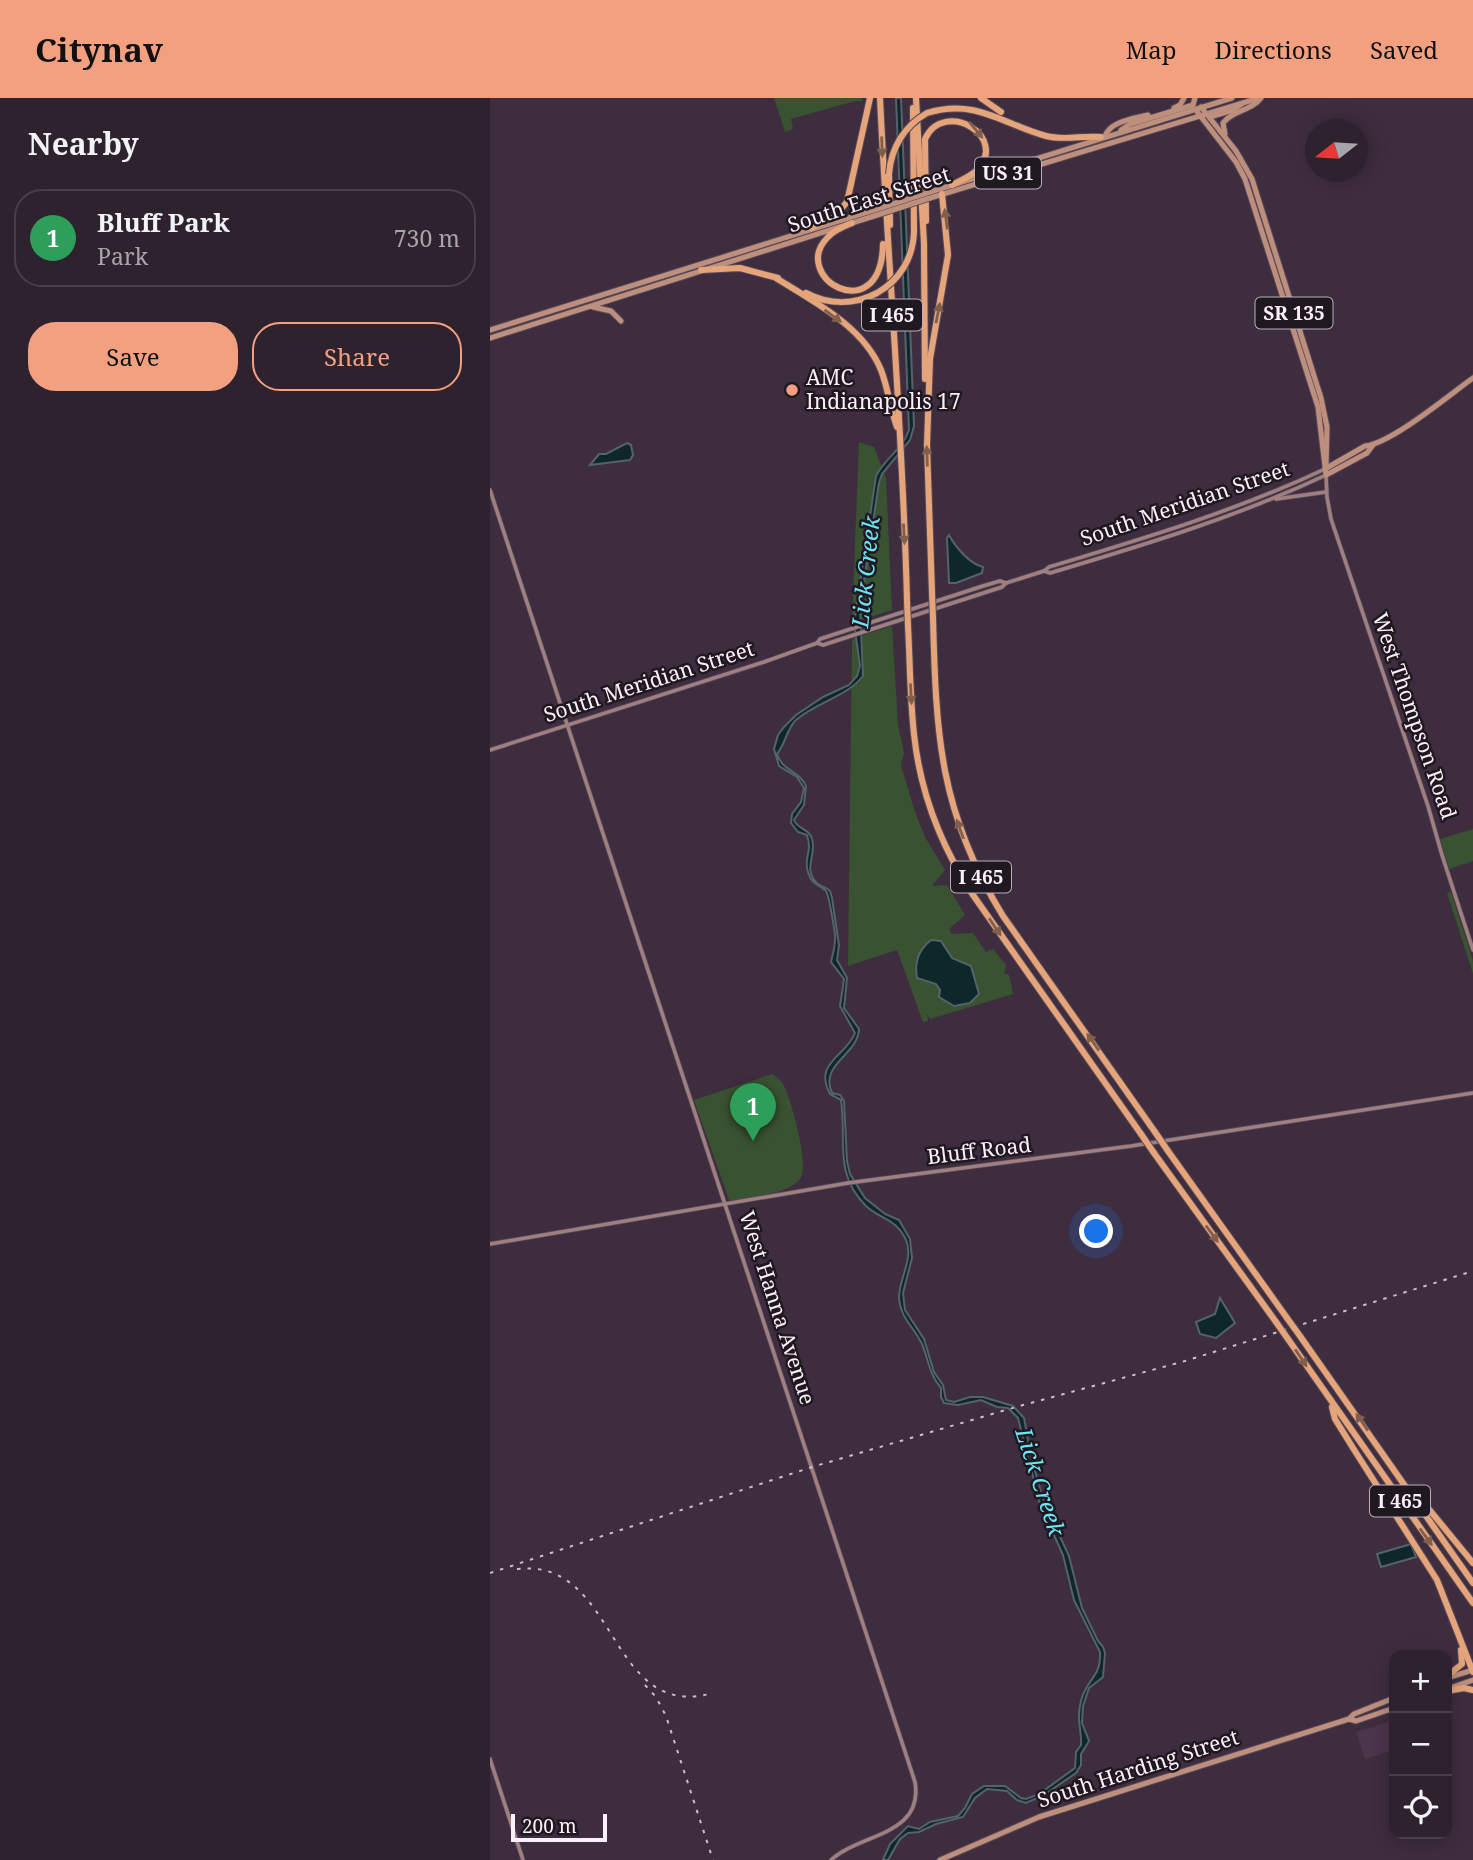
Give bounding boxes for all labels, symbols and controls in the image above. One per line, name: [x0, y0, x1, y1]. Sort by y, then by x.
text: Citynav: [35, 27, 163, 72]
text: Map: [1126, 33, 1177, 66]
text: Directions: [1215, 33, 1332, 66]
text: Saved: [1370, 33, 1438, 66]
north arrow: [1305, 119, 1368, 182]
one-way arrow: [969, 120, 984, 138]
text: Nearby: [28, 123, 139, 164]
one-way arrow: [877, 137, 888, 159]
road number: US 31: [975, 158, 1041, 188]
street label: South East Street: [784, 160, 953, 238]
text: Bluff Park: [97, 204, 230, 240]
one-way arrow: [940, 208, 951, 230]
text: 1: [47, 222, 60, 254]
text: 730 m: [394, 222, 460, 254]
text: Park: [97, 240, 148, 272]
road number: SR 135: [1256, 298, 1332, 328]
road number: I 465: [862, 300, 922, 330]
one-way arrow: [932, 302, 943, 324]
one-way arrow: [824, 309, 842, 323]
button: Save: [28, 322, 238, 391]
button: Share: [252, 322, 462, 391]
place label: AMC Indianapolis 17: [806, 363, 961, 415]
marker: AMC Indianapolis 17: [784, 382, 800, 398]
one-way arrow: [921, 445, 933, 467]
street label: South Meridian Street: [1076, 454, 1293, 552]
water label: Lick Creek: [843, 514, 887, 630]
one-way arrow: [899, 523, 910, 545]
street label: West Thompson Road: [1366, 609, 1463, 823]
street label: South Meridian Street: [540, 634, 757, 728]
one-way arrow: [905, 683, 916, 705]
one-way arrow: [954, 819, 965, 840]
road number: I 465: [951, 862, 1011, 892]
one-way arrow: [988, 917, 1001, 936]
one-way arrow: [1086, 1033, 1100, 1051]
pin: 1: [730, 1083, 776, 1141]
street label: Bluff Road: [925, 1130, 1033, 1170]
street label: West Hanna Avenue: [733, 1207, 823, 1408]
your location: [1079, 1214, 1113, 1248]
one-way arrow: [1205, 1224, 1219, 1243]
one-way arrow: [1294, 1349, 1307, 1368]
one-way arrow: [1355, 1413, 1369, 1431]
water label: Lick Creek: [1008, 1422, 1074, 1541]
road number: I 465: [1370, 1485, 1430, 1516]
one-way arrow: [1419, 1528, 1433, 1546]
map controls: [1389, 1650, 1452, 1839]
button: +: [1389, 1650, 1452, 1713]
button: −: [1389, 1713, 1452, 1776]
street label: South Harding Street: [1034, 1722, 1242, 1814]
button: locate: [1389, 1776, 1452, 1839]
scale bar: [511, 1811, 607, 1843]
text: 200 m: [522, 1813, 577, 1839]

